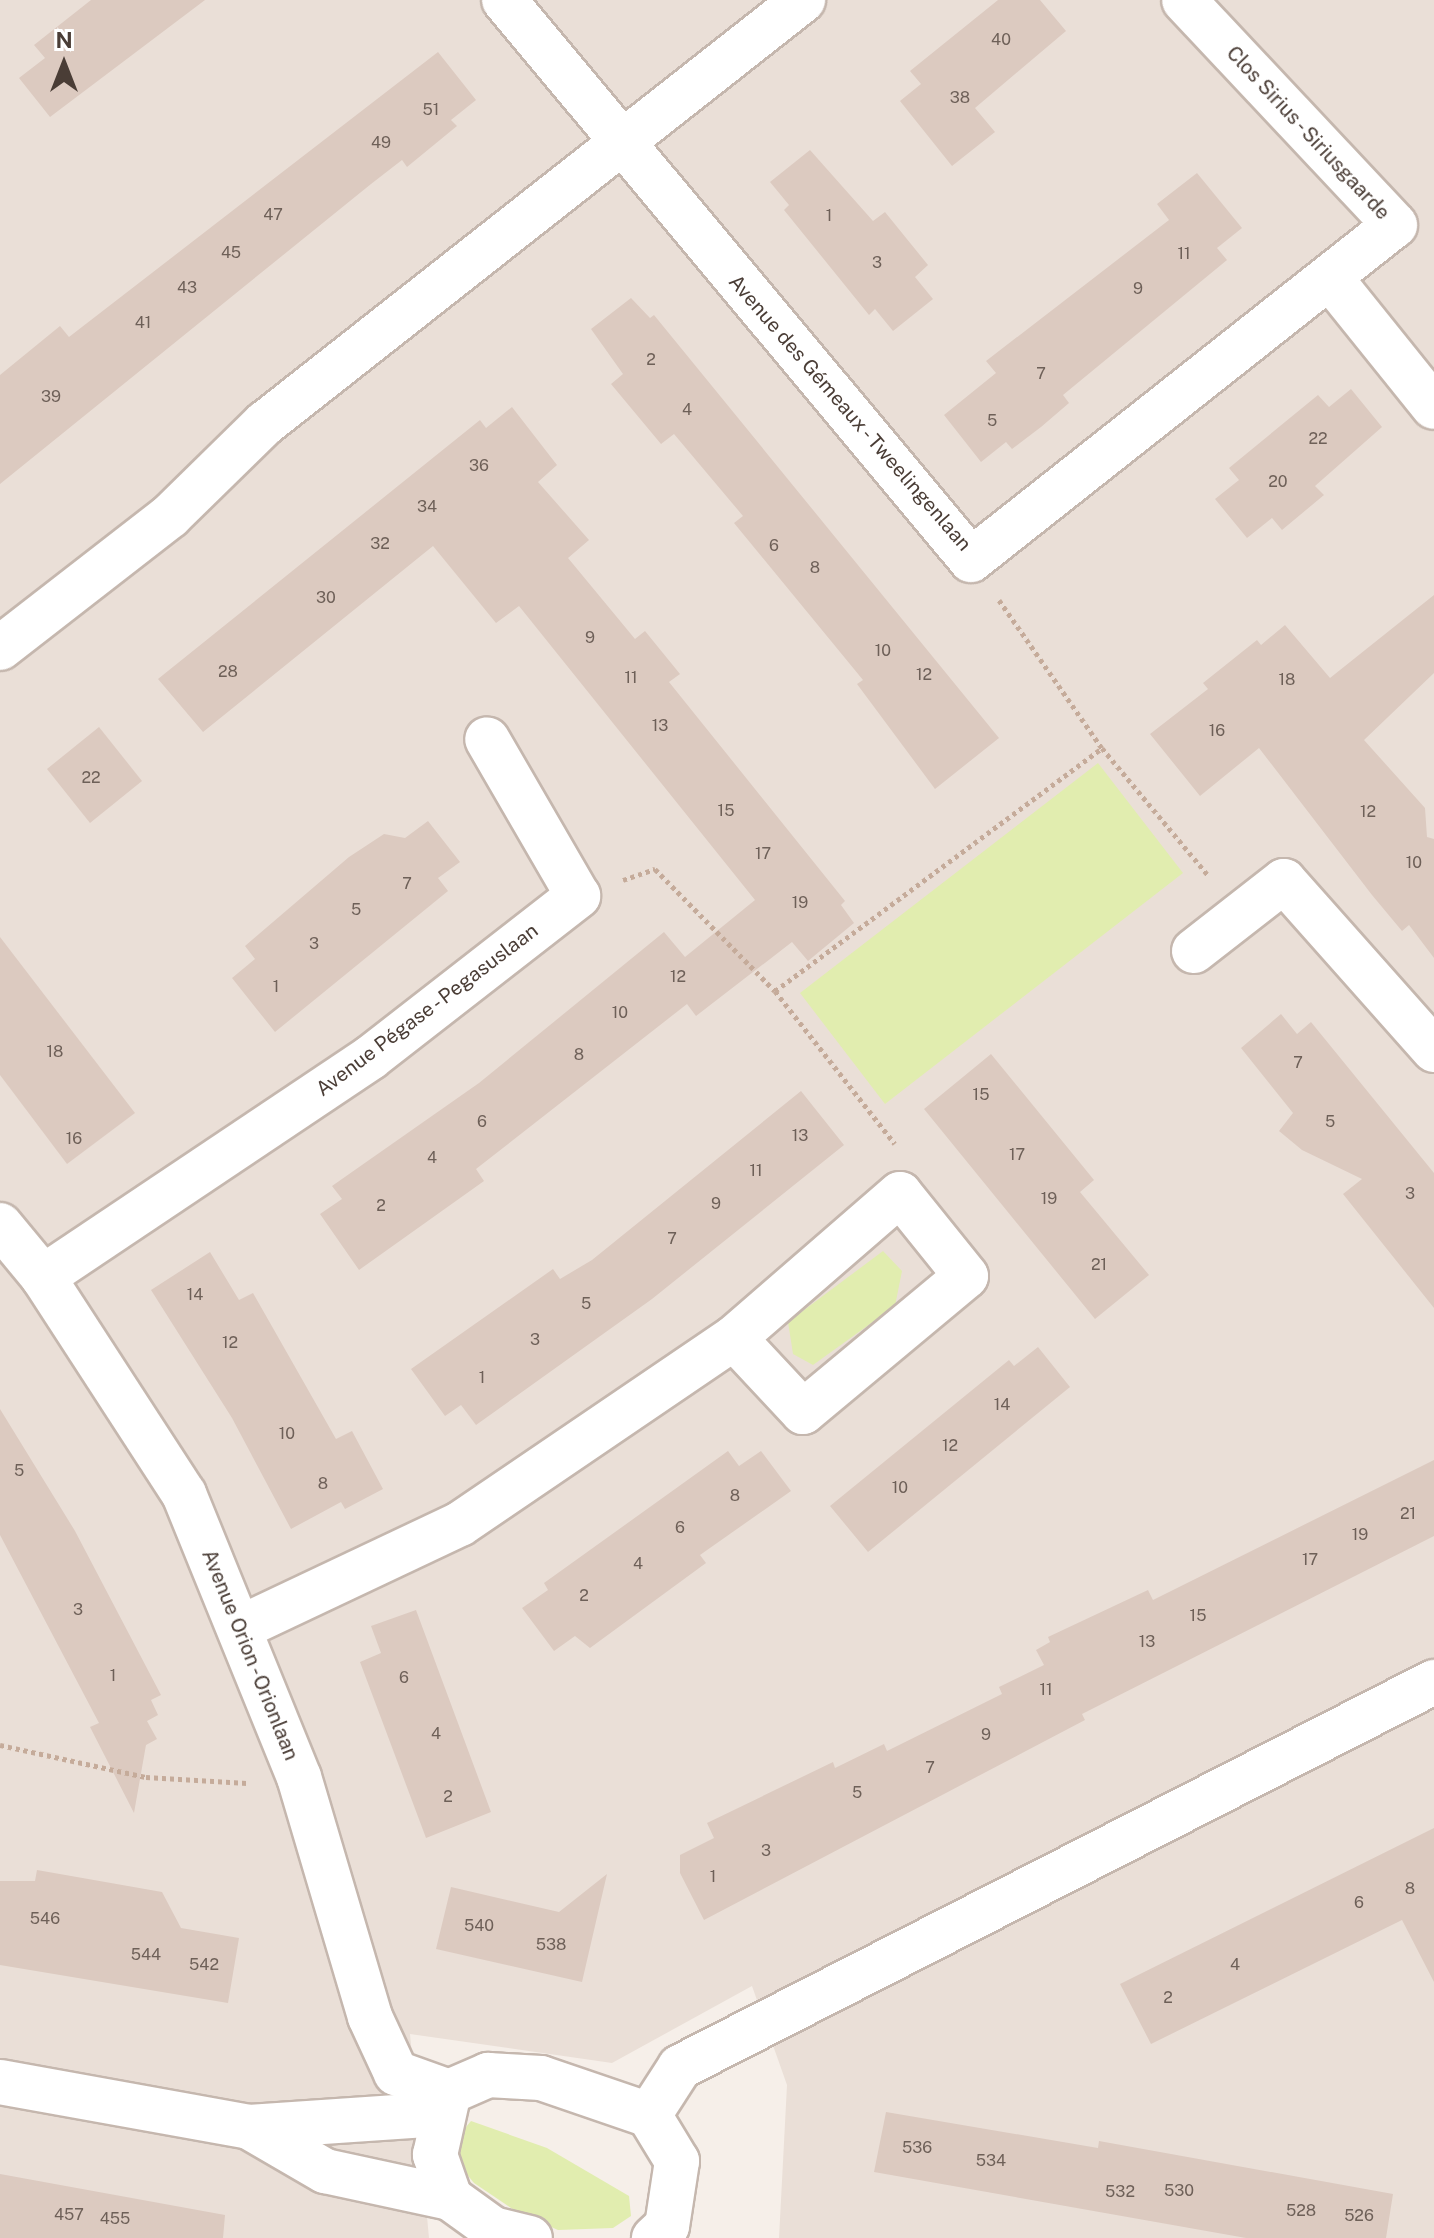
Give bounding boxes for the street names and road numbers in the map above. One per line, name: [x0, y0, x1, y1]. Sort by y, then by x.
street label: Clos Sirius - Siriusgaarde: [1219, 39, 1397, 227]
street label: Avenue des Gémeaux - Tweelingenlaan: [722, 268, 978, 558]
street label: Avenue Pégase - Pegasuslaan: [309, 917, 545, 1103]
street label: Avenue Orion - Orionlaan: [196, 1544, 304, 1766]

